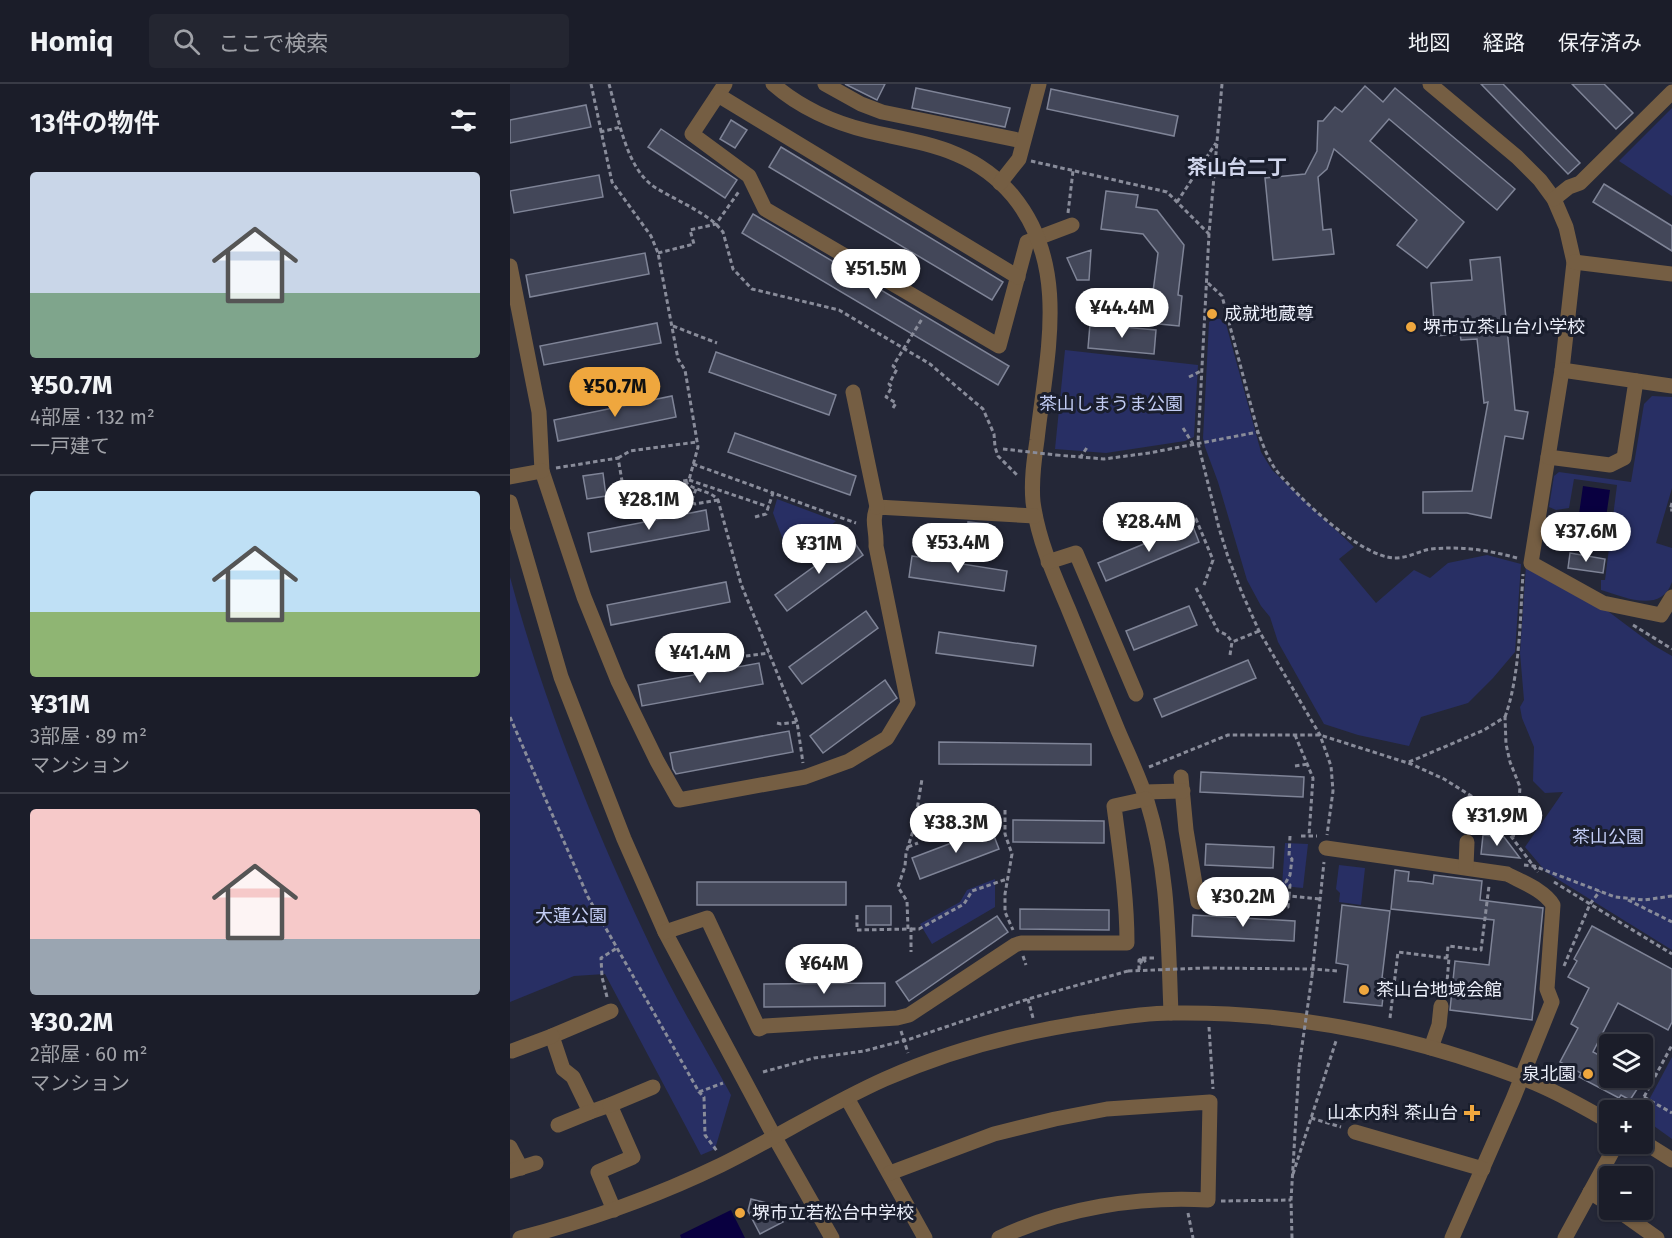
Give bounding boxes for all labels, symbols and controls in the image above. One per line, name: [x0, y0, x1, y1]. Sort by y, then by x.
search box: [149, 14, 569, 68]
text: Homiq: [30, 25, 113, 58]
icon: search: [170, 25, 203, 58]
text: ここで検索: [218, 30, 328, 57]
text: 地図: [1408, 30, 1450, 56]
text: 経路: [1483, 30, 1525, 56]
text: 保存済み: [1558, 30, 1642, 56]
icon: filters: [447, 104, 480, 137]
text: 13件の物件: [30, 108, 160, 139]
district label: 茶山台二丁: [1187, 155, 1287, 179]
icon: home: [201, 211, 309, 319]
pin: ¥51.5M: [827, 249, 925, 300]
text: ¥51.5M: [845, 256, 907, 280]
pin: ¥44.4M: [1073, 288, 1171, 339]
text: ¥44.4M: [1090, 295, 1154, 319]
place label: 成就地蔵尊: [1224, 303, 1314, 325]
marker: 成就地蔵尊: [1205, 307, 1219, 321]
place label: 堺市立茶山台小学校: [1423, 316, 1585, 338]
marker: 堺市立茶山台小学校: [1404, 320, 1418, 334]
pin: ¥50.7M: [566, 367, 664, 418]
text: ¥50.7M: [30, 370, 113, 401]
text: ¥50.7M: [583, 374, 647, 398]
park label: 茶山しまうま公園: [1039, 393, 1183, 415]
text: 4部屋 · 132 m²: [30, 405, 155, 429]
text: 一戸建て: [30, 434, 110, 458]
pin: ¥28.1M: [600, 480, 698, 531]
text: ¥28.1M: [619, 487, 679, 511]
pin: ¥28.4M: [1100, 502, 1198, 553]
text: ¥28.4M: [1117, 509, 1181, 533]
pin: ¥37.6M: [1537, 512, 1635, 563]
text: ¥37.6M: [1555, 519, 1617, 543]
pin: ¥53.4M: [909, 523, 1007, 574]
pin: ¥31M: [783, 524, 855, 575]
icon: home: [201, 530, 309, 638]
text: ¥53.4M: [926, 530, 990, 554]
text: ¥31M: [796, 531, 842, 555]
pin: ¥41.4M: [651, 633, 749, 684]
text: ¥41.4M: [669, 640, 731, 664]
text: ¥31M: [30, 689, 90, 720]
text: 3部屋 · 89 m²: [30, 724, 147, 748]
text: マンション: [30, 753, 130, 777]
pin: ¥31.9M: [1448, 796, 1546, 847]
pin: ¥38.3M: [907, 803, 1005, 854]
text: ¥31.9M: [1466, 803, 1528, 827]
text: ¥38.3M: [924, 810, 988, 834]
park label: 茶山公園: [1572, 826, 1644, 848]
icon: home: [201, 848, 309, 956]
pin: ¥30.2M: [1194, 877, 1292, 928]
text: ¥30.2M: [1211, 884, 1275, 908]
park label: 大蓮公園: [535, 905, 607, 927]
pin: ¥64M: [788, 944, 860, 995]
text: ¥64M: [799, 951, 849, 975]
place label: 茶山台地域会館: [1376, 979, 1502, 1001]
marker: 茶山台地域会館: [1357, 983, 1371, 997]
text: ¥30.2M: [30, 1007, 113, 1038]
map controls: [1599, 1034, 1653, 1220]
button: layers: [1599, 1034, 1653, 1088]
text: 2部屋 · 60 m²: [30, 1042, 147, 1066]
place label: 泉北園: [1522, 1063, 1576, 1085]
marker: 泉北園: [1581, 1067, 1595, 1081]
text: マンション: [30, 1071, 130, 1095]
button: +: [1599, 1100, 1653, 1154]
place label: 山本内科 茶山台: [1327, 1102, 1458, 1124]
marker: 山本内科 茶山台: [1463, 1104, 1481, 1122]
button: −: [1599, 1166, 1653, 1220]
place label: 堺市立若松台中学校: [752, 1202, 914, 1224]
marker: 堺市立若松台中学校: [733, 1206, 747, 1220]

